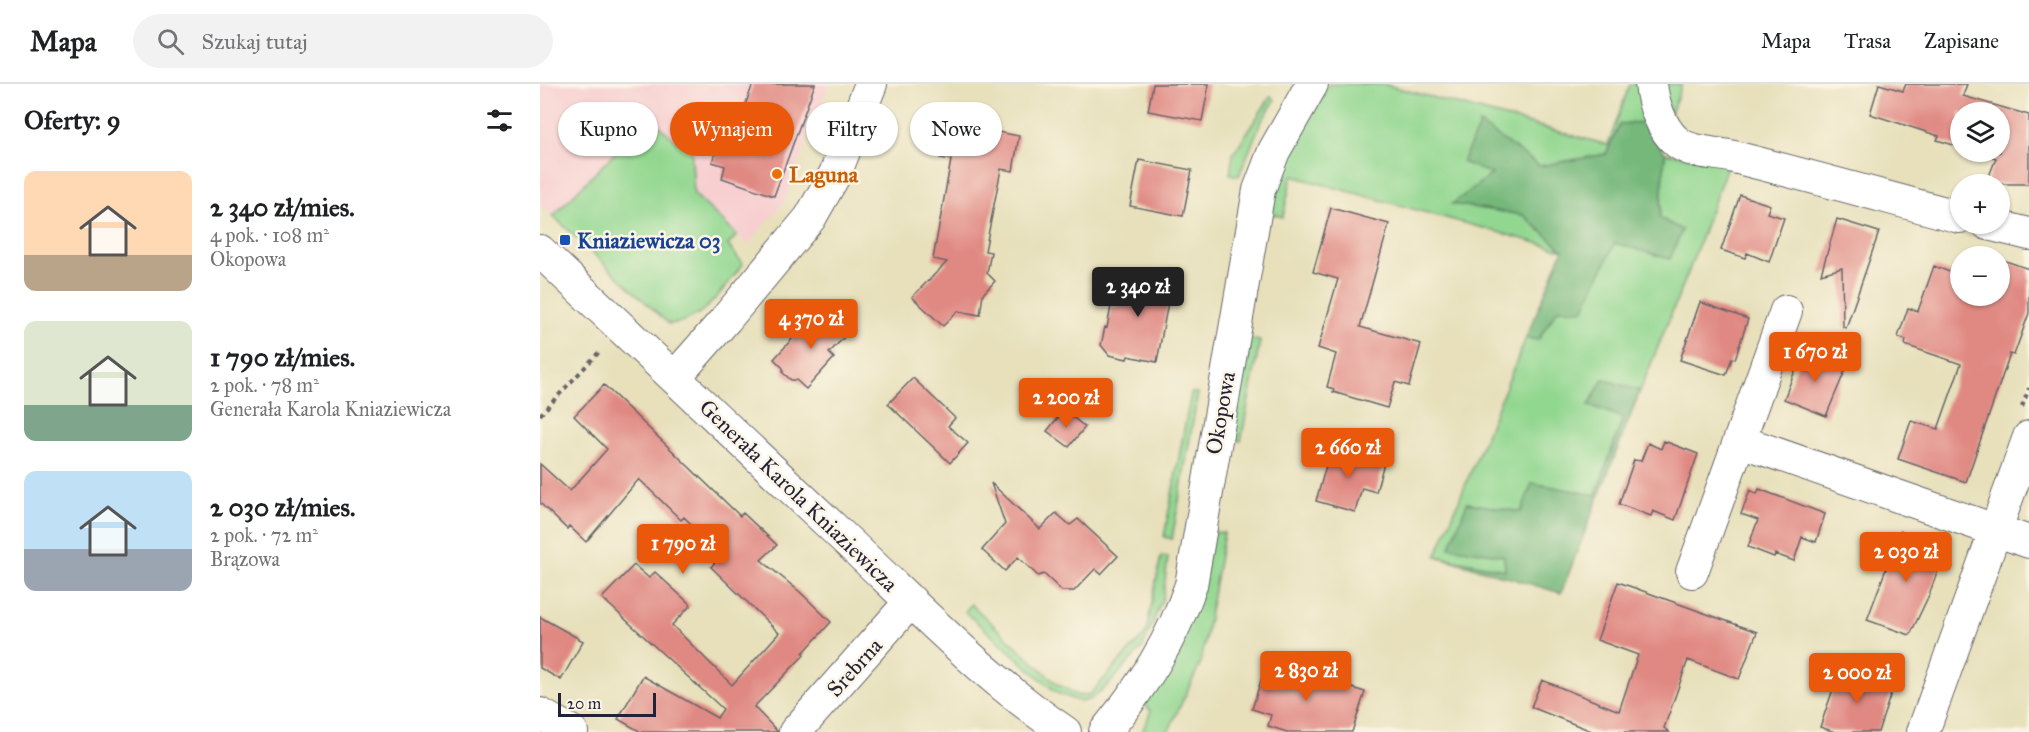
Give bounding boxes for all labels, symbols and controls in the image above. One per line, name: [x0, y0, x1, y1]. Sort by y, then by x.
search box: [133, 14, 553, 68]
text: Mapa: [30, 24, 97, 59]
icon: search: [154, 25, 187, 58]
text: Szukaj tutaj: [202, 28, 308, 55]
text: Mapa: [1761, 28, 1811, 54]
text: Trasa: [1844, 28, 1891, 54]
text: Zapisane: [1924, 28, 1999, 54]
chip: Kupno: [558, 102, 658, 156]
chip: Wynajem: [670, 102, 794, 156]
chip: Filtry: [806, 102, 898, 156]
chip: Nowe: [910, 102, 1002, 156]
map controls: [1950, 102, 2010, 306]
button: layers: [1950, 102, 2010, 162]
text: Oferty: 9: [24, 104, 121, 136]
icon: filters: [483, 104, 516, 137]
place label: Laguna: [789, 161, 859, 188]
marker: Laguna: [770, 167, 784, 181]
button: +: [1950, 174, 2010, 234]
text: 2 340 zł/mies.: [210, 191, 355, 223]
icon: home: [72, 195, 144, 267]
text: 4 pok. · 108 m²: [210, 223, 329, 247]
place label: Kniaziewicza 03: [577, 227, 721, 254]
marker: Kniaziewicza 03: [558, 233, 572, 247]
button: −: [1950, 246, 2010, 306]
text: Okopowa: [210, 247, 286, 271]
pin: 2 340 zł: [1076, 267, 1200, 318]
text: 2 340 zł: [1106, 274, 1170, 298]
pin: 4 370 zł: [749, 299, 873, 350]
text: 4 370 zł: [779, 306, 843, 330]
pin: 1 670 zł: [1753, 332, 1877, 383]
text: 1 670 zł: [1783, 339, 1847, 363]
text: 1 790 zł/mies.: [210, 341, 355, 373]
icon: home: [72, 345, 144, 417]
street label: Okopowa: [1200, 369, 1241, 457]
text: 2 pok. · 78 m²: [210, 373, 319, 397]
pin: 2 200 zł: [1004, 378, 1128, 429]
text: 2 200 zł: [1033, 385, 1099, 409]
street label: Generała Karola Kniaziewicza: [694, 394, 904, 598]
text: Generała Karola Kniaziewicza: [210, 397, 451, 421]
pin: 2 660 zł: [1286, 428, 1410, 479]
text: 2 660 zł: [1315, 435, 1381, 459]
text: 2 030 zł/mies.: [210, 491, 355, 523]
icon: home: [72, 495, 144, 567]
text: 2 pok. · 72 m²: [210, 523, 318, 547]
pin: 1 790 zł: [621, 524, 745, 575]
text: 1 790 zł: [651, 531, 715, 555]
pin: 2 030 zł: [1844, 532, 1968, 583]
text: 2 030 zł: [1874, 539, 1938, 563]
text: Brązowa: [210, 547, 280, 571]
street label: Srebrna: [821, 632, 888, 702]
pin: 2 830 zł: [1244, 651, 1368, 702]
pin: 2 000 zł: [1795, 653, 1919, 704]
text: 2 830 zł: [1274, 658, 1338, 682]
text: 2 000 zł: [1823, 660, 1891, 684]
scale bar: [558, 690, 656, 718]
text: 20 m: [567, 694, 601, 713]

